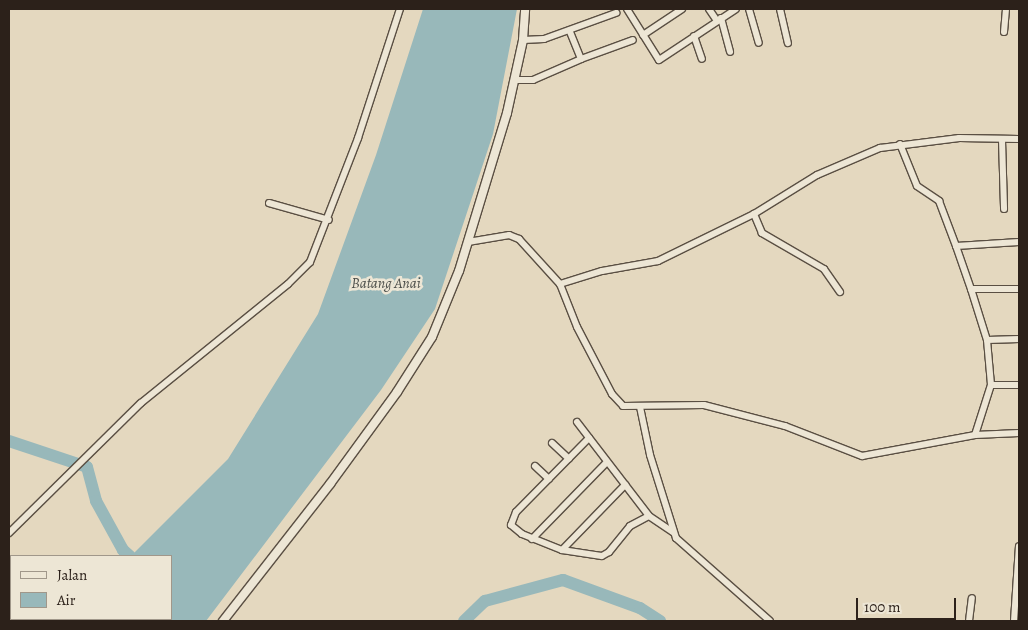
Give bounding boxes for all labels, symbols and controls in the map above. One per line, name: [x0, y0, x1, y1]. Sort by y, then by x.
water label: Batang Anai: [351, 275, 421, 293]
legend: [10, 555, 172, 620]
text: Jalan: [57, 565, 87, 585]
scale bar: [858, 588, 958, 620]
text: Air: [57, 590, 75, 610]
text: 100 m: [864, 597, 901, 617]

